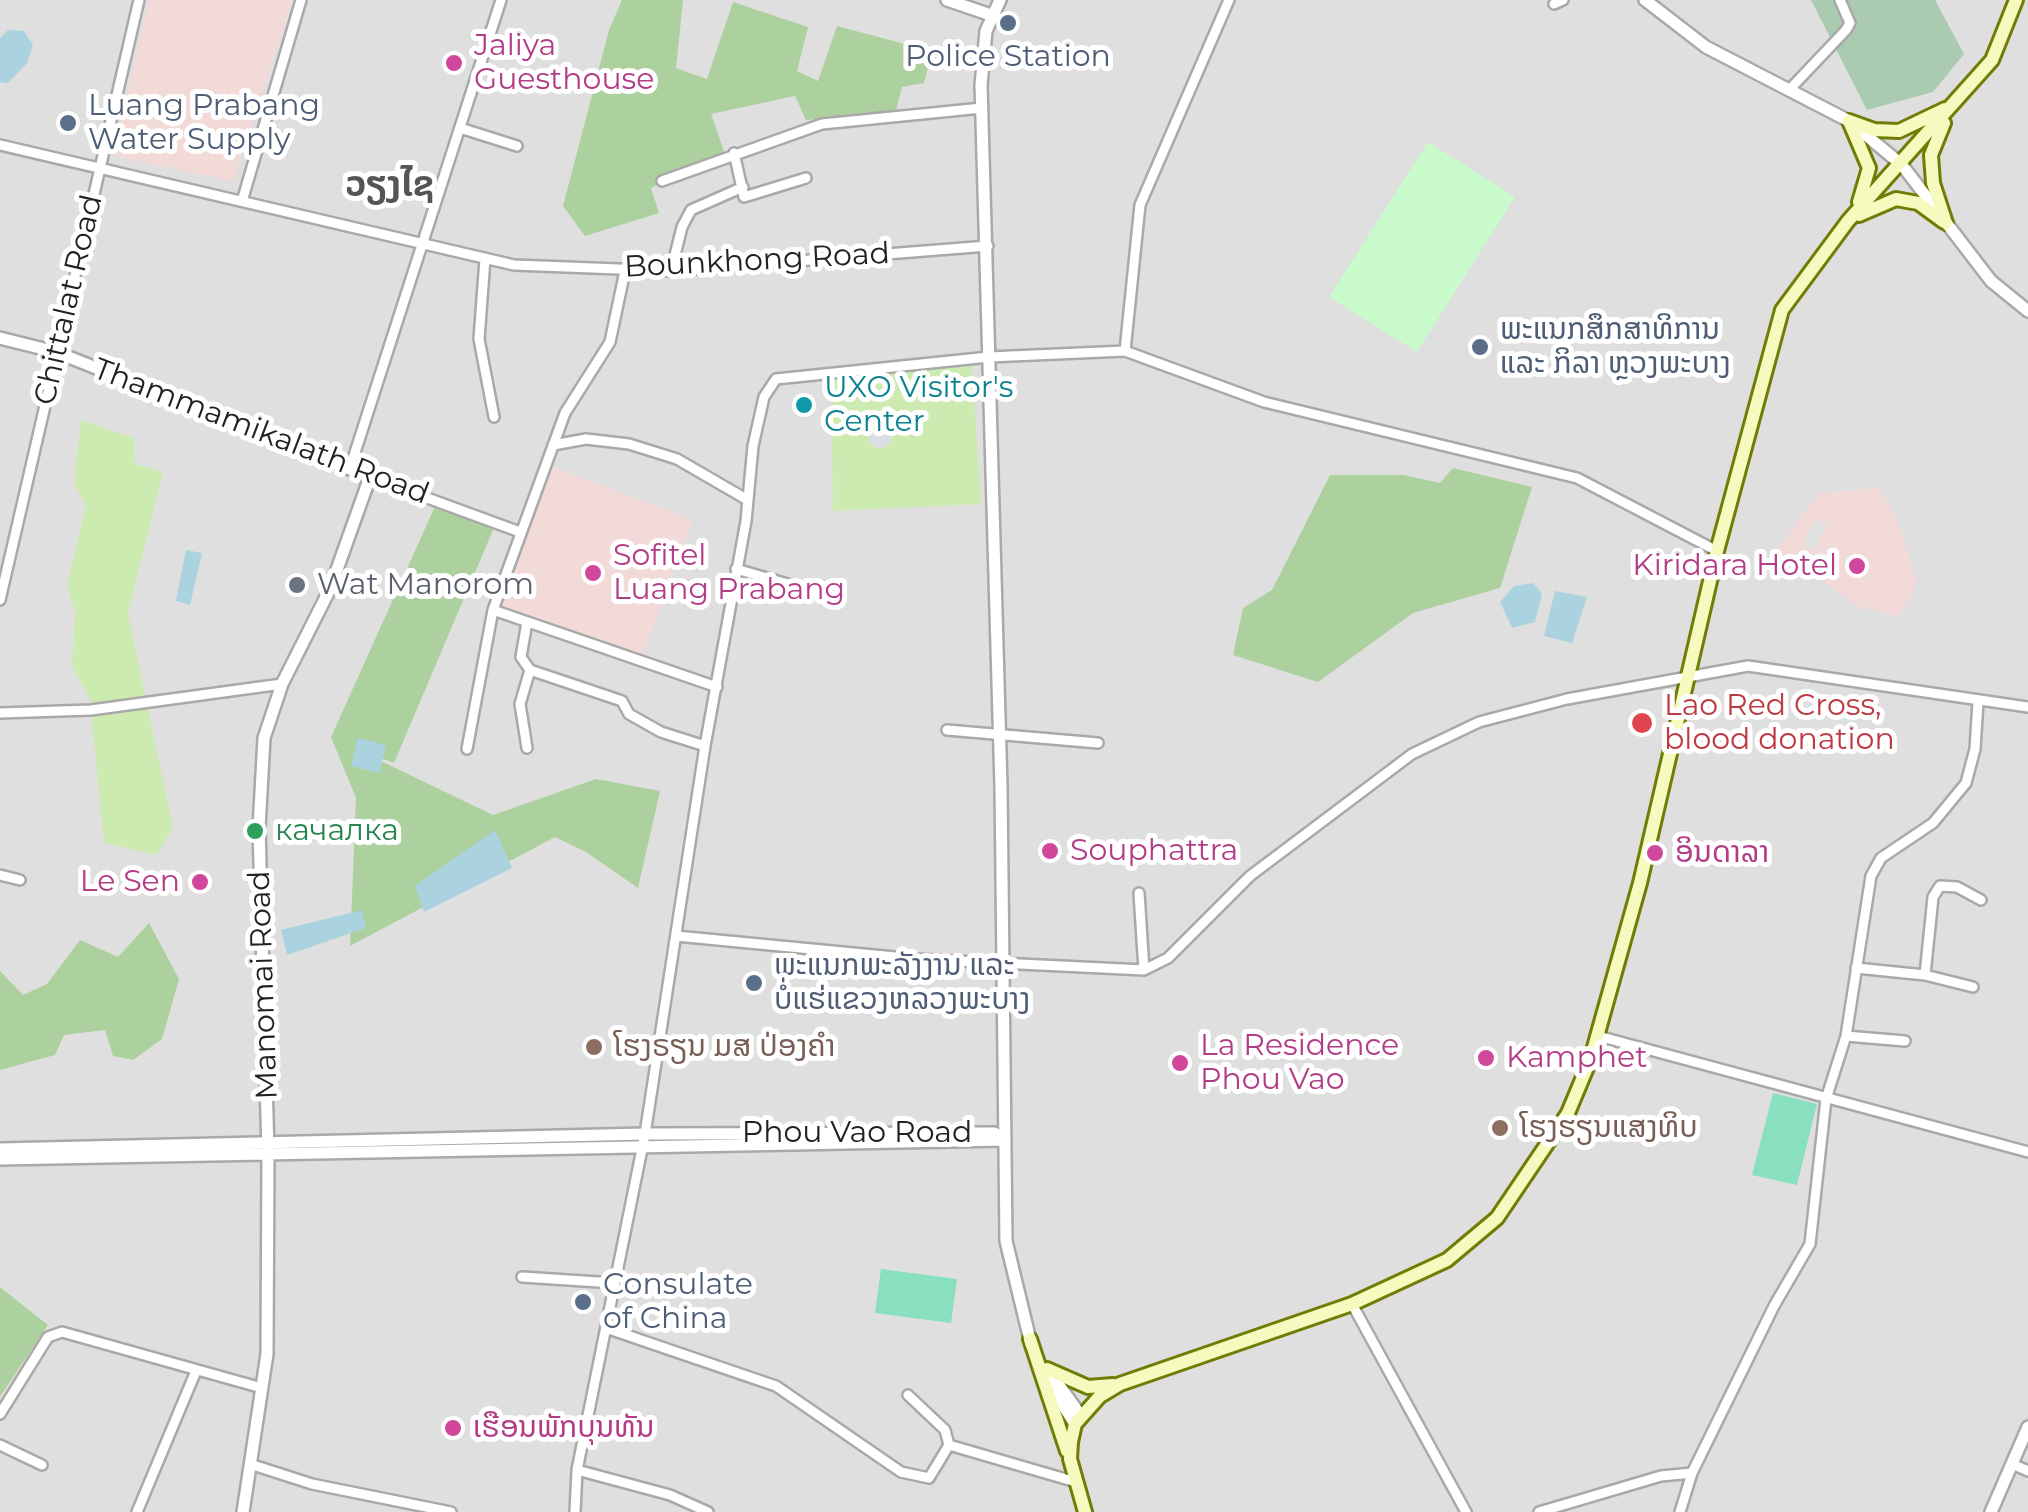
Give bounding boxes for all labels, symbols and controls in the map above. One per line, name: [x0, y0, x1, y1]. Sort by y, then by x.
marker: Police Station: [997, 12, 1019, 34]
place label: Jaliya Guesthouse: [474, 28, 654, 98]
place label: Police Station: [905, 39, 1111, 75]
marker: Jaliya Guesthouse: [443, 52, 465, 74]
place label: Luang Prabang Water Supply: [88, 88, 320, 158]
marker: Luang Prabang Water Supply: [57, 112, 79, 134]
district label: ວຽງໄຊ: [346, 165, 434, 207]
street label: Chittalat Road: [27, 191, 111, 409]
street label: Bounkhong Road: [623, 236, 891, 286]
place label: ພະແນກສຶກສາທິການ ແລະ ກິລາ ຫຼວງພະບາງ: [1500, 312, 1731, 382]
marker: ພະແນກສຶກສາທິການ ແລະ ກິລາ ຫຼວງພະບາງ: [1469, 336, 1491, 358]
street label: Thammamikalath Road: [88, 351, 434, 513]
place label: UXO Visitor's Center: [824, 370, 1014, 440]
marker: UXO Visitor's Center: [793, 394, 815, 416]
place label: Sofitel Luang Prabang: [613, 538, 845, 608]
place label: Kiridara Hotel: [1632, 548, 1837, 584]
marker: Kiridara Hotel: [1846, 555, 1868, 577]
marker: Sofitel Luang Prabang: [582, 562, 604, 584]
place label: Wat Manorom: [317, 567, 534, 603]
marker: Wat Manorom: [286, 574, 308, 596]
place label: Lao Red Cross, blood donation: [1664, 688, 1895, 758]
marker: Lao Red Cross, blood donation: [1629, 710, 1655, 736]
place label: качалка: [275, 813, 399, 849]
marker: качалка: [244, 820, 266, 842]
place label: Souphattra: [1070, 833, 1238, 869]
place label: ອິນດາລາ: [1675, 835, 1769, 871]
marker: Souphattra: [1039, 840, 1061, 862]
marker: ອິນດາລາ: [1644, 842, 1666, 864]
place label: Le Sen: [80, 864, 180, 900]
street label: Manomai Road: [242, 870, 286, 1100]
marker: Le Sen: [189, 871, 211, 893]
place label: ພະແນກພະລັງງານ ແລະ ບໍ່ແຮ່ແຂວງຫລວງພະບາງ: [774, 948, 1030, 1018]
marker: ພະແນກພະລັງງານ ແລະ ບໍ່ແຮ່ແຂວງຫລວງພະບາງ: [743, 972, 765, 994]
place label: La Residence Phou Vao: [1200, 1028, 1399, 1098]
place label: ໂຮງຣຽນ ມສ ປ່ອງຄຳ: [614, 1029, 835, 1065]
marker: ໂຮງຣຽນ ມສ ປ່ອງຄຳ: [583, 1036, 605, 1058]
place label: Kamphet: [1506, 1040, 1647, 1076]
marker: Kamphet: [1475, 1047, 1497, 1069]
marker: La Residence Phou Vao: [1169, 1052, 1191, 1074]
place label: ໂຮງຮຽນແສງທິບ: [1520, 1110, 1698, 1146]
street label: Phou Vao Road: [742, 1115, 972, 1151]
marker: ໂຮງຮຽນແສງທິບ: [1489, 1117, 1511, 1139]
place label: Consulate of China: [603, 1267, 753, 1338]
marker: Consulate of China: [572, 1291, 594, 1313]
place label: ເຮືອນພັກບຸນທັນ: [473, 1410, 654, 1446]
marker: ເຮືອນພັກບຸນທັນ: [442, 1417, 464, 1439]

